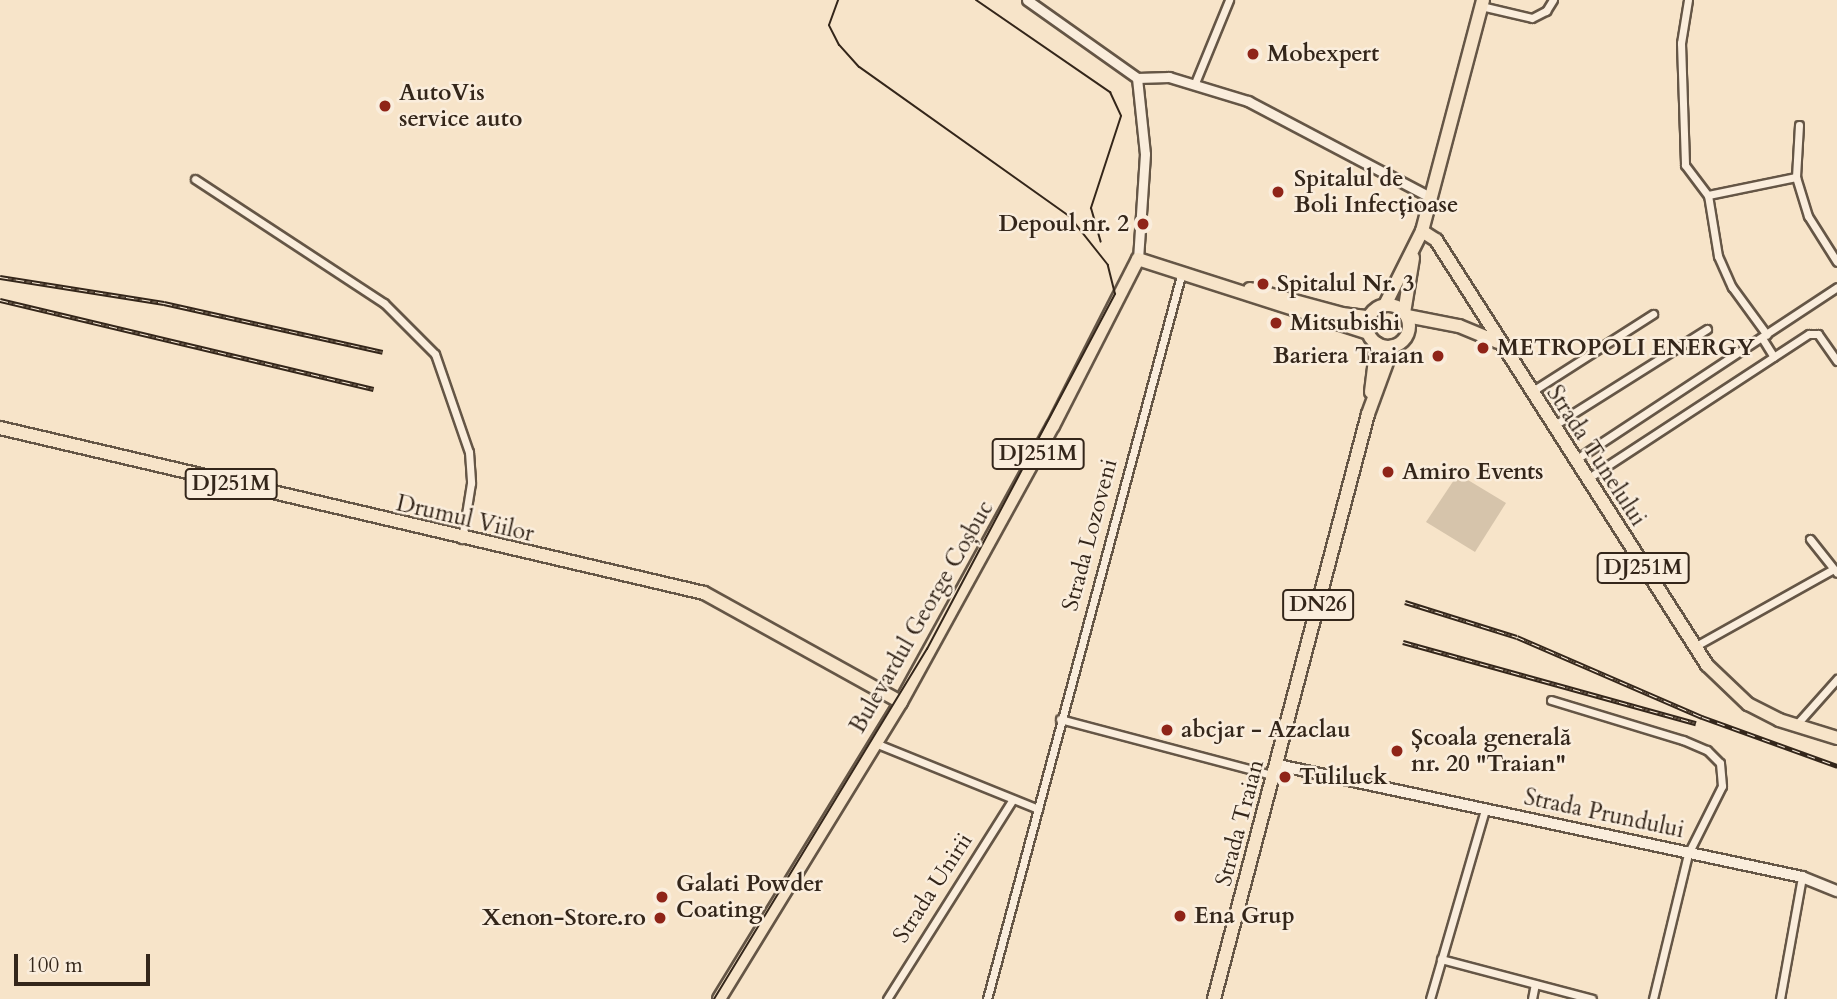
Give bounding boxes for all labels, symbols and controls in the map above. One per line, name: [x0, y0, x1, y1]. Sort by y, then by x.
place label: Mobexpert: [1267, 40, 1379, 68]
marker: Mobexpert: [1245, 46, 1261, 62]
place label: AutoVis service auto: [399, 79, 522, 133]
marker: AutoVis service auto: [377, 98, 393, 114]
place label: Spitalul de Boli Infecțioase: [1294, 165, 1458, 219]
marker: Spitalul de Boli Infecțioase: [1268, 182, 1288, 202]
place label: Depoul nr. 2: [998, 210, 1129, 238]
marker: Depoul nr. 2: [1135, 216, 1151, 232]
place label: Spitalul Nr. 3: [1277, 270, 1414, 298]
marker: Spitalul Nr. 3: [1255, 276, 1271, 292]
place label: Mitsubishi: [1290, 309, 1400, 337]
marker: Mitsubishi: [1268, 315, 1284, 331]
place label: METROPOLI ENERGY: [1497, 334, 1755, 362]
marker: METROPOLI ENERGY: [1475, 340, 1491, 356]
place label: Bariera Traian: [1273, 342, 1424, 370]
marker: Bariera Traian: [1430, 348, 1446, 364]
street label: Strada Tunelului: [1540, 381, 1652, 531]
road number: DJ251M: [991, 436, 1085, 472]
street label: Strada Lozoveni: [1056, 456, 1124, 614]
place label: Amiro Events: [1402, 458, 1544, 486]
marker: Amiro Events: [1380, 464, 1396, 480]
road number: DJ251M: [184, 466, 278, 502]
street label: Drumul Viilor: [394, 490, 536, 548]
street label: Bulevardul George Coșbuc: [844, 496, 1000, 738]
road number: DJ251M: [1596, 550, 1690, 586]
road number: DN26: [1281, 588, 1355, 622]
place label: abcjar - Azaclau: [1181, 716, 1351, 744]
marker: abcjar - Azaclau: [1159, 722, 1175, 738]
place label: Școala generală nr. 20 "Traian": [1411, 724, 1571, 778]
marker: Școala generală nr. 20 "Traian": [1389, 743, 1405, 759]
street label: Strada Traian: [1210, 757, 1270, 889]
place label: Tuliluck: [1299, 763, 1388, 791]
marker: Tuliluck: [1277, 769, 1293, 785]
street label: Strada Prundului: [1521, 784, 1687, 844]
street label: Strada Unirii: [887, 828, 979, 948]
place label: Galati Powder Coating: [676, 870, 823, 924]
marker: Galati Powder Coating: [654, 889, 670, 905]
place label: Ena Grup: [1194, 902, 1295, 930]
place label: Xenon-Store.ro: [482, 904, 646, 932]
marker: Ena Grup: [1172, 908, 1188, 924]
marker: Xenon-Store.ro: [652, 910, 668, 926]
scale bar: [18, 940, 154, 984]
text: 100 m: [27, 951, 83, 980]

